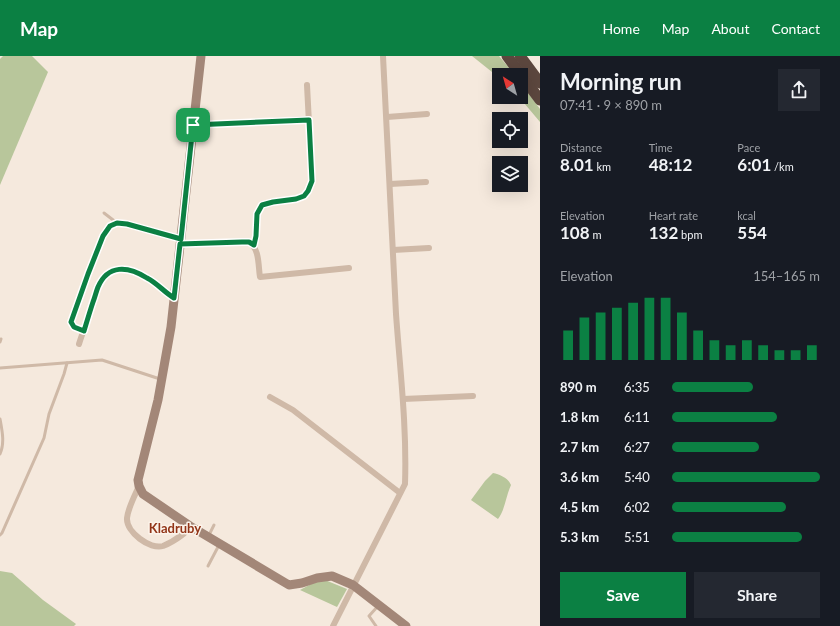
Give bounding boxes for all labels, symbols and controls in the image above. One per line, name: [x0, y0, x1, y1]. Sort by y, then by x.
text: Map: [20, 17, 58, 40]
text: Home: [602, 20, 640, 37]
text: Map: [662, 20, 689, 37]
text: About: [711, 20, 749, 37]
text: Contact: [771, 20, 820, 37]
north arrow: [492, 68, 528, 104]
map controls: [492, 68, 528, 192]
text: Morning run: [560, 68, 682, 95]
button: share: [778, 69, 820, 111]
text: 07:41 · 9 × 890 m: [560, 97, 662, 113]
pin: [176, 108, 210, 142]
button: locate: [492, 112, 528, 148]
icon: arrive: [182, 114, 204, 136]
text: Distance: [560, 141, 602, 154]
text: Time: [649, 141, 673, 154]
text: Pace: [737, 141, 760, 154]
text: 8.01: [560, 154, 594, 175]
text: 48:12: [649, 154, 692, 175]
text: 6:01: [737, 154, 771, 175]
button: layers: [492, 156, 528, 192]
text: km: [594, 160, 611, 173]
text: /km: [771, 160, 794, 173]
text: Elevation: [560, 209, 605, 222]
text: Heart rate: [649, 209, 698, 222]
text: kcal: [737, 209, 756, 222]
text: 108: [560, 222, 590, 243]
text: 132: [649, 222, 678, 243]
text: 554: [737, 222, 767, 243]
text: m: [590, 228, 601, 241]
text: bpm: [678, 228, 702, 241]
text: Elevation: [560, 268, 613, 284]
text: 154–165 m: [753, 268, 820, 284]
text: 890 m: [560, 379, 597, 395]
text: 6:35: [624, 379, 650, 395]
text: 1.8 km: [560, 409, 599, 425]
text: 6:11: [624, 409, 650, 425]
text: 2.7 km: [560, 439, 599, 455]
text: 6:27: [624, 439, 650, 455]
text: 3.6 km: [560, 469, 599, 485]
text: 5:40: [624, 469, 650, 485]
text: 4.5 km: [560, 499, 599, 515]
text: 6:02: [624, 499, 650, 515]
district label: Kladruby: [149, 520, 201, 536]
text: 5.3 km: [560, 529, 599, 545]
text: 5:51: [624, 529, 650, 545]
button: Save: [560, 572, 686, 618]
button: Share: [694, 572, 820, 618]

